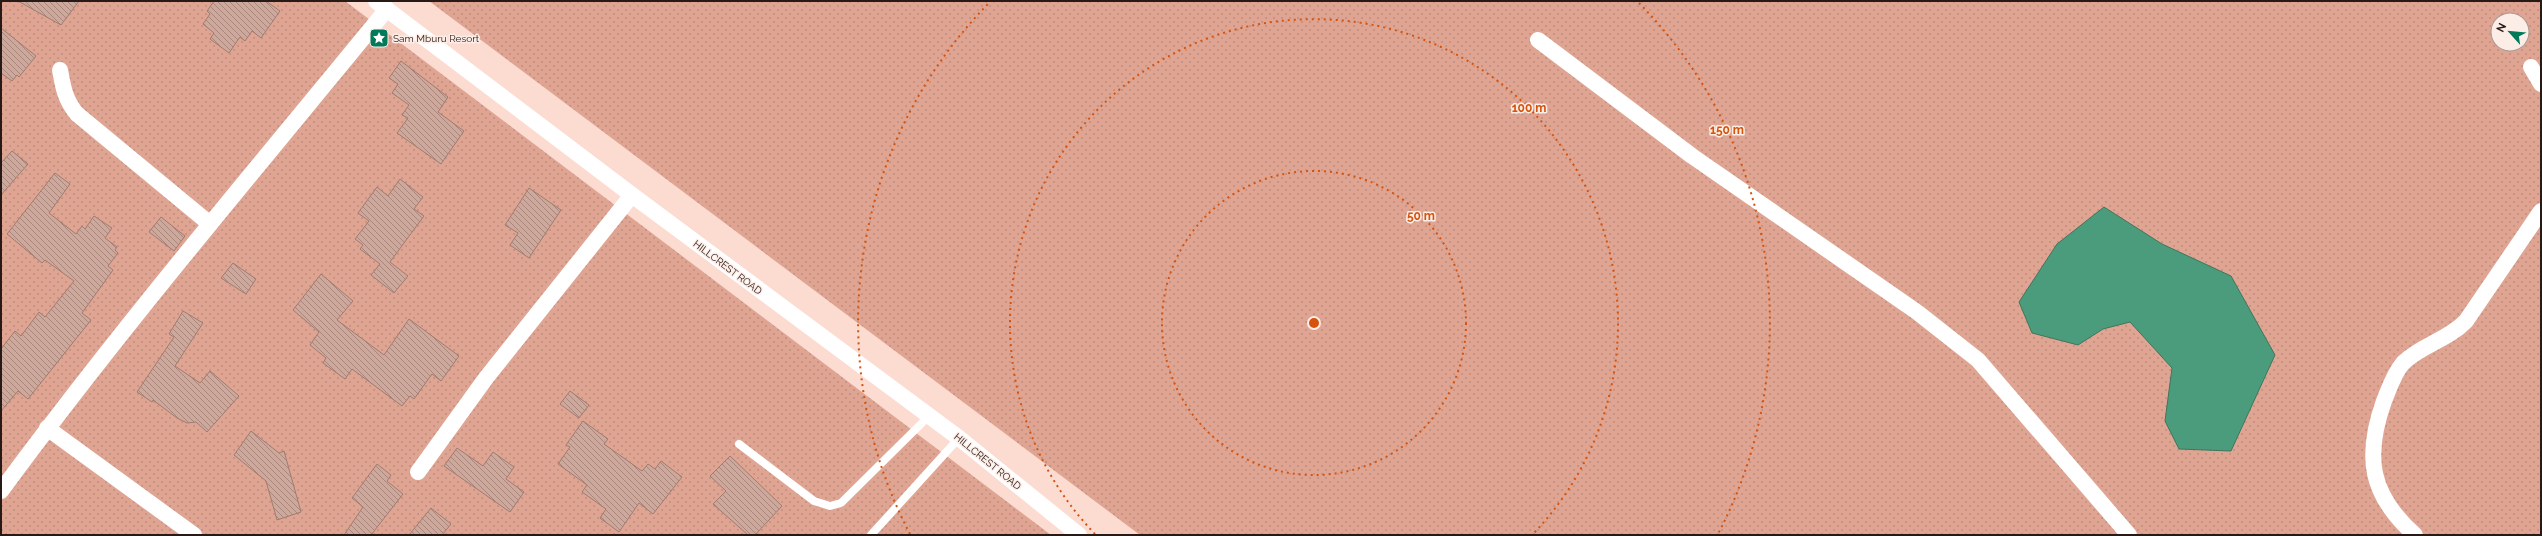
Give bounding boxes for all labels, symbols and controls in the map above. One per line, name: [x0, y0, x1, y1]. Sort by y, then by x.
north arrow: [2490, 12, 2530, 52]
text: N: [2494, 21, 2509, 34]
place icon: Sam Mburu Resort: [368, 27, 390, 49]
place label: Sam Mburu Resort: [393, 33, 480, 44]
text: 100 m: [1512, 101, 1546, 115]
text: 150 m: [1710, 123, 1744, 137]
text: 50 m: [1407, 209, 1435, 223]
street label: HILLCREST ROAD: [691, 238, 764, 297]
centre of rings: [1307, 316, 1321, 330]
street label: HILLCREST ROAD: [952, 431, 1023, 492]

